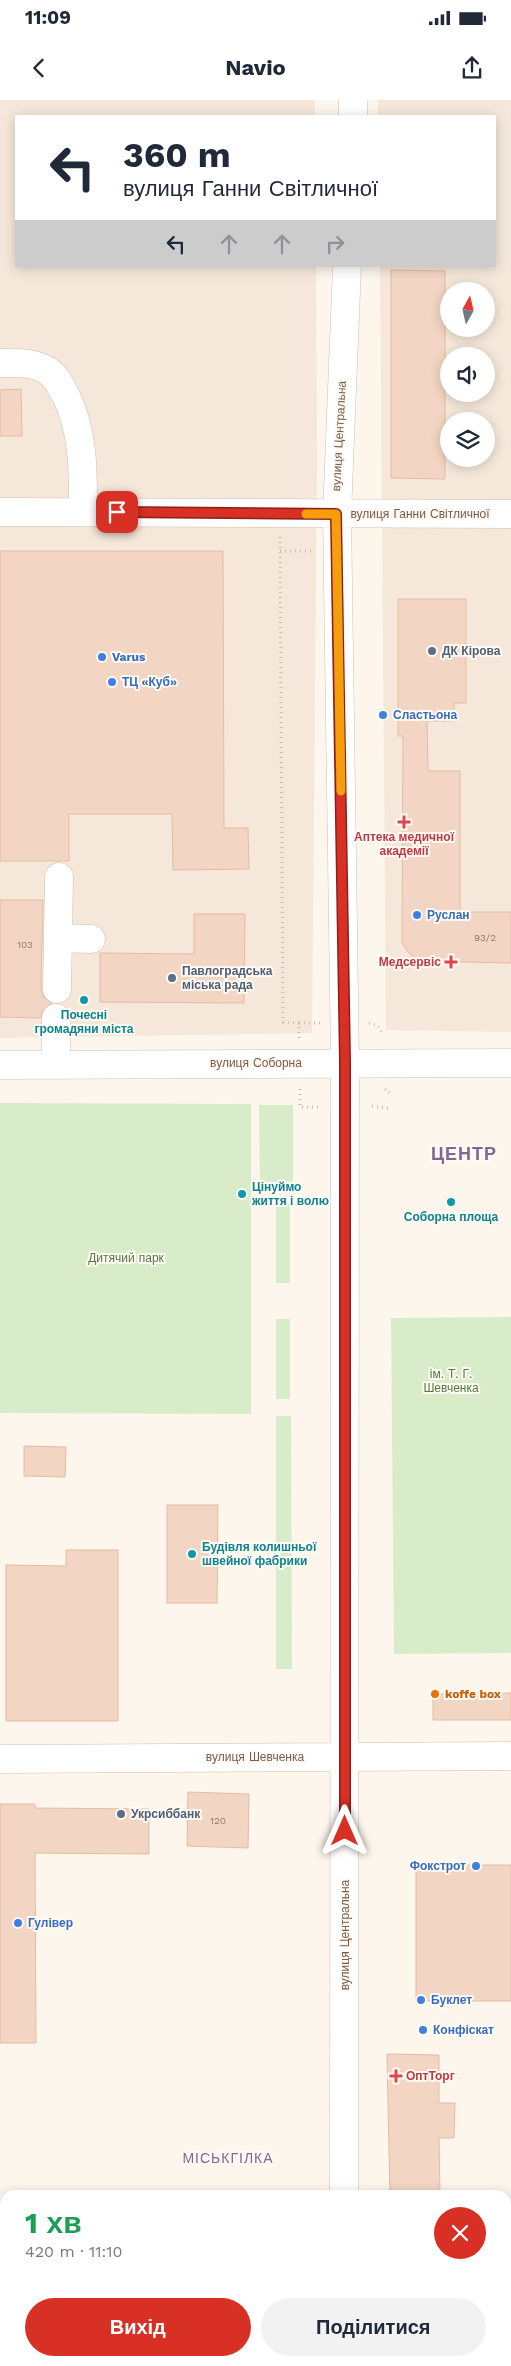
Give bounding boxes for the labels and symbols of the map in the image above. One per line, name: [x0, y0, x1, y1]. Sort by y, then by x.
north arrow: [440, 282, 495, 338]
street label: вулиця Центральна: [329, 380, 349, 492]
pin: [96, 491, 138, 533]
street label: вулиця Ганни Світличної: [350, 507, 490, 521]
place label: ДК Кірова: [442, 644, 501, 658]
marker: ДК Кірова: [426, 645, 438, 657]
place label: Varus: [112, 650, 146, 664]
marker: Varus: [96, 651, 108, 663]
place label: ТЦ «Куб»: [122, 675, 177, 689]
marker: ТЦ «Куб»: [106, 676, 118, 688]
place label: Сластьона: [393, 708, 457, 722]
marker: Сластьона: [377, 709, 389, 721]
marker: Аптека медичної академії: [398, 816, 410, 828]
place label: Аптека медичної академії: [354, 830, 455, 858]
place label: Руслан: [427, 908, 470, 922]
marker: Руслан: [411, 909, 423, 921]
house number: 93/2: [474, 932, 496, 943]
house number: 103: [17, 939, 33, 950]
place label: Медсервіс: [379, 955, 441, 969]
marker: Медсервіс: [445, 956, 457, 968]
place label: Павлоградська міська рада: [182, 964, 273, 992]
marker: Павлоградська міська рада: [166, 972, 178, 984]
marker: Почесні громадяни міста: [78, 994, 90, 1006]
place label: Почесні громадяни міста: [34, 1008, 134, 1036]
street label: вулиця Соборна: [210, 1056, 302, 1070]
district label: ЦЕНТР: [431, 1143, 497, 1164]
place label: Цінуймо життя і волю: [251, 1180, 329, 1208]
marker: Цінуймо життя і волю: [236, 1188, 248, 1200]
marker: Соборна площа: [445, 1196, 457, 1208]
place label: Соборна площа: [404, 1210, 499, 1224]
park label: Дитячий парк: [88, 1251, 165, 1265]
park label: ім. Т. Г. Шевченка: [423, 1367, 479, 1395]
place label: Будівля колишньої швейної фабрики: [202, 1540, 317, 1568]
marker: Будівля колишньої швейної фабрики: [186, 1548, 198, 1560]
place label: koffe box: [445, 1687, 501, 1701]
marker: koffe box: [429, 1688, 441, 1700]
street label: вулиця Шевченка: [206, 1750, 304, 1764]
position arrow: [318, 1804, 370, 1856]
place label: Укрсиббанк: [131, 1807, 201, 1821]
marker: Укрсиббанк: [115, 1808, 127, 1820]
house number: 120: [210, 1815, 226, 1826]
place label: Фокстрот: [410, 1859, 466, 1873]
marker: Фокстрот: [470, 1860, 482, 1872]
street label: вулиця Центральна: [338, 1879, 352, 1990]
place label: Гулівер: [28, 1916, 73, 1930]
marker: Гулівер: [12, 1917, 24, 1929]
place label: Буклет: [431, 1993, 472, 2007]
marker: Буклет: [415, 1994, 427, 2006]
place label: Конфіскат: [433, 2023, 494, 2037]
marker: Конфіскат: [417, 2024, 429, 2036]
place label: ОптТорг: [406, 2069, 455, 2083]
marker: ОптТорг: [390, 2070, 402, 2082]
district label: МІСЬКГІЛКА: [182, 2150, 274, 2166]

